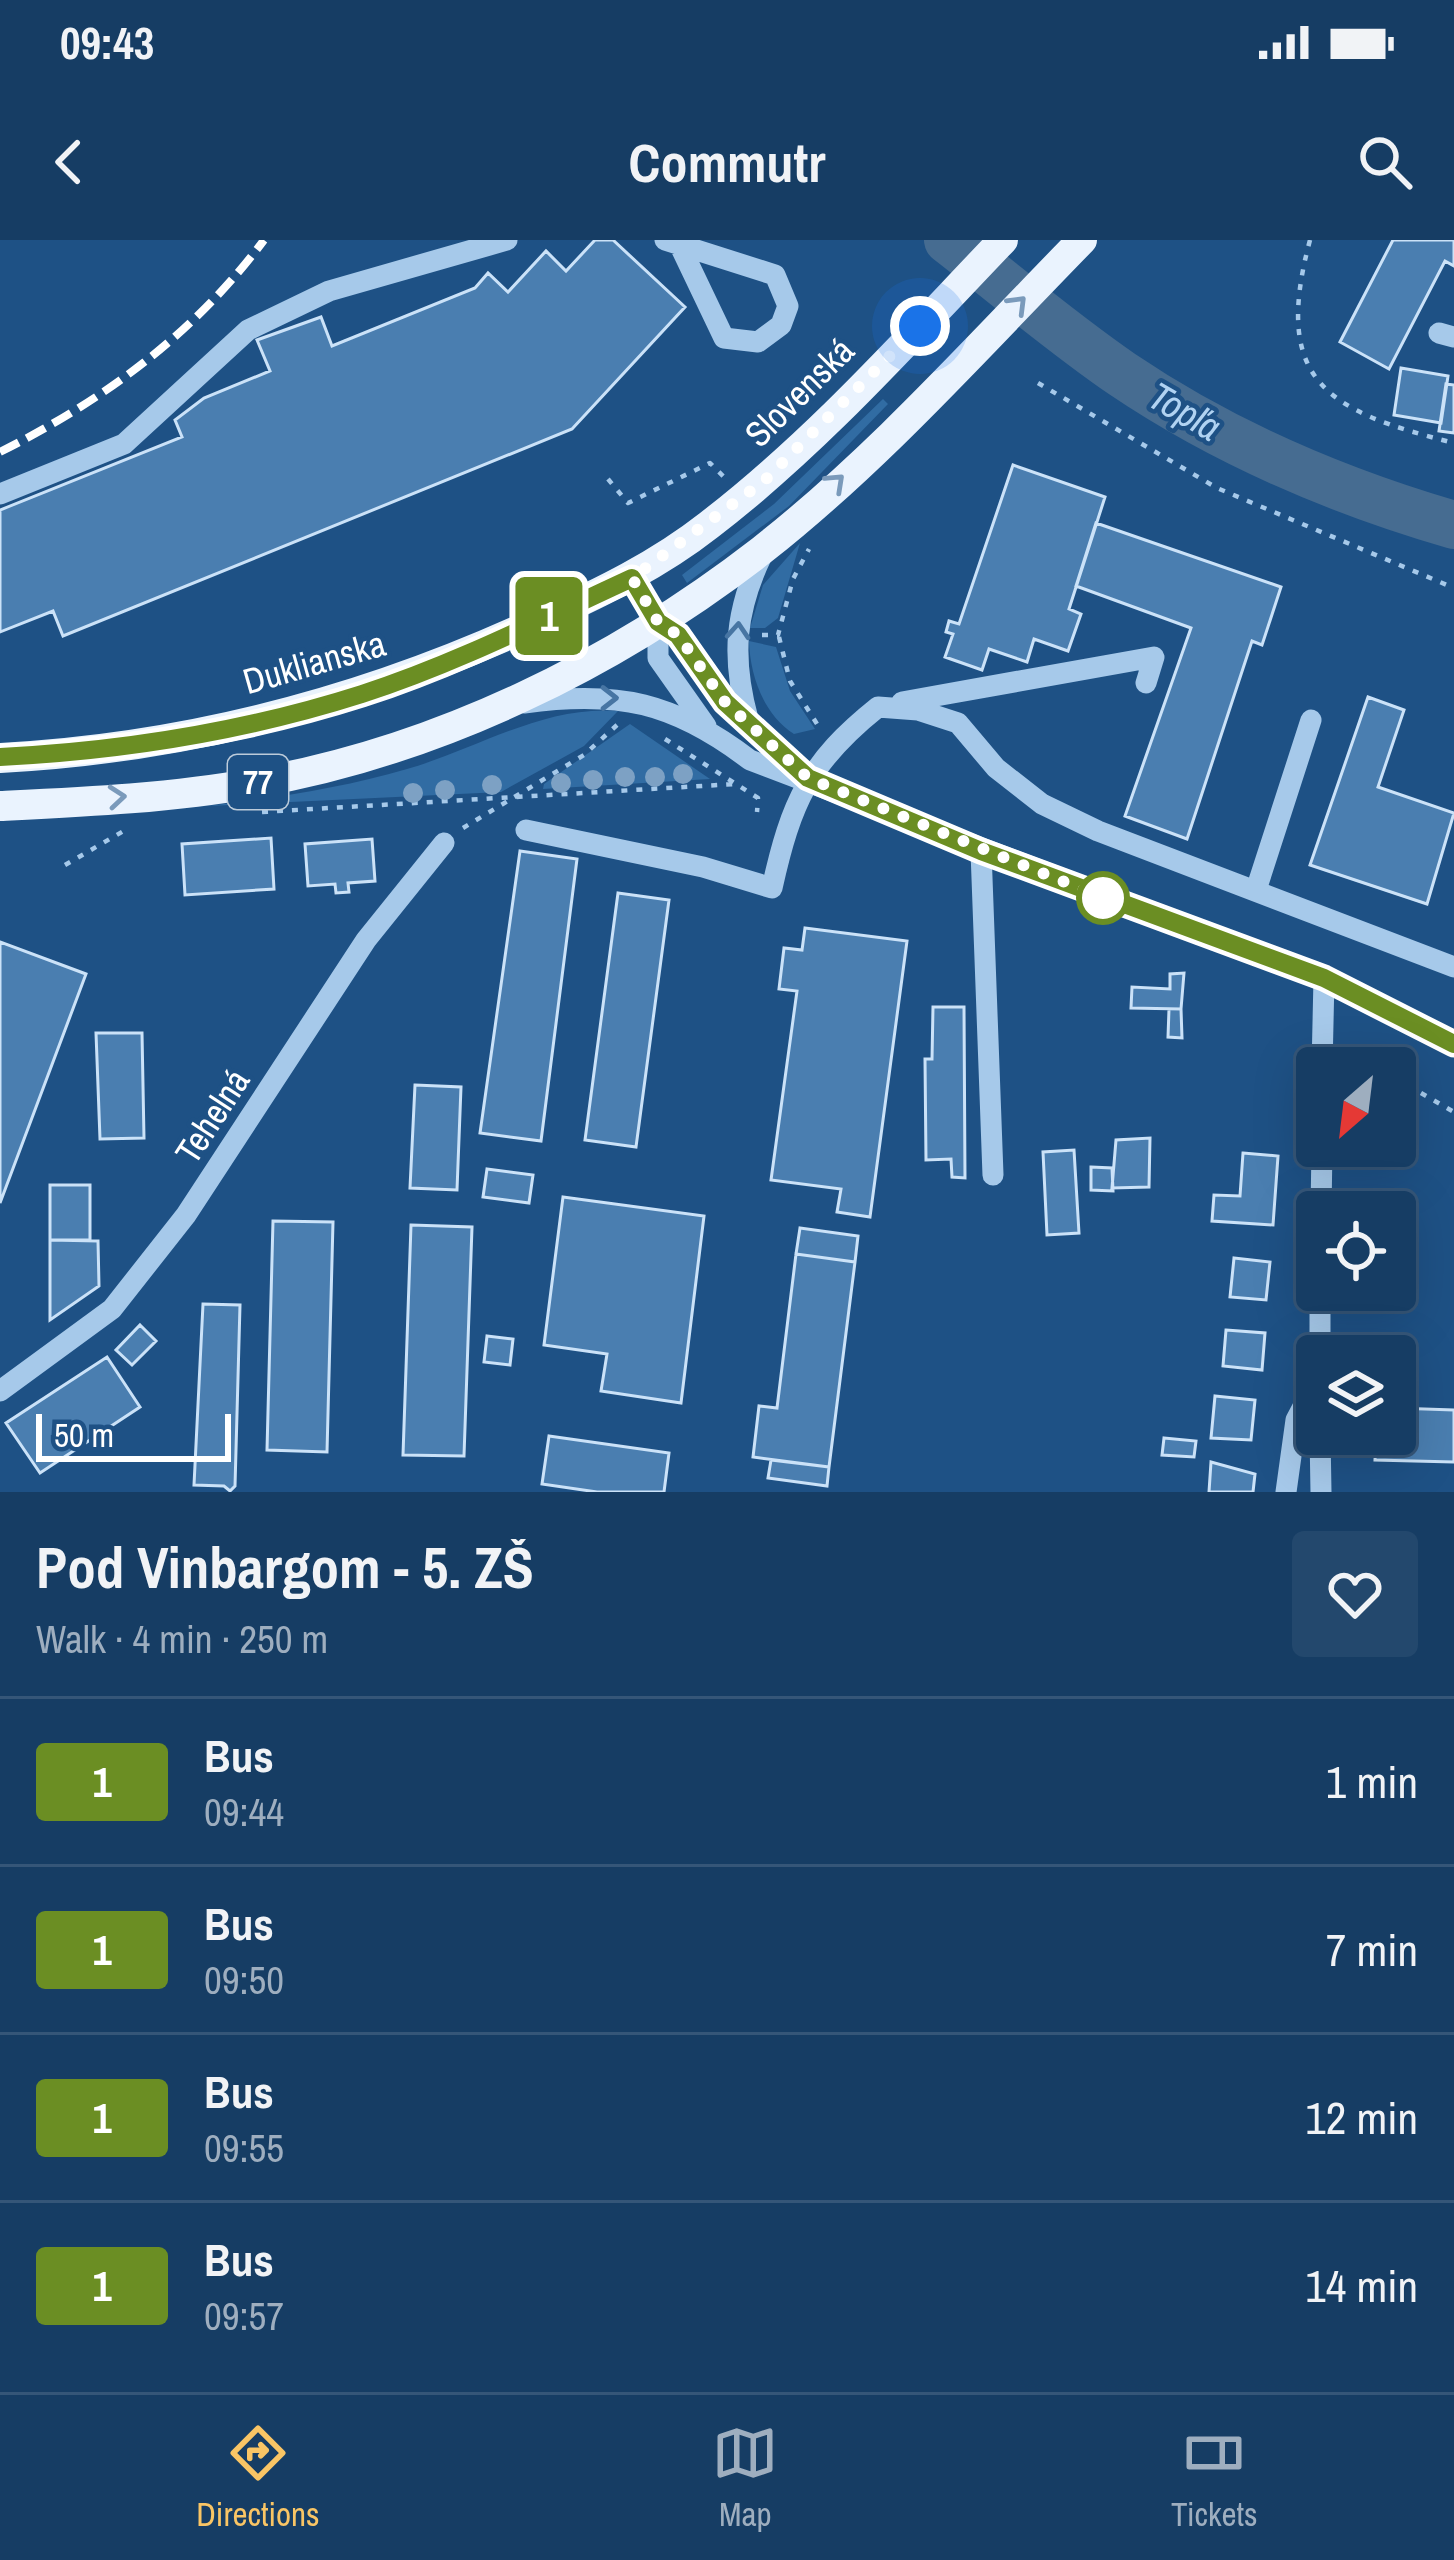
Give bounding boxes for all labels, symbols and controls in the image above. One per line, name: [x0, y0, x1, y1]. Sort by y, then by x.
text: 09:43: [60, 12, 154, 73]
text: Commutr: [629, 126, 825, 199]
icon: back: [36, 129, 102, 195]
icon: search: [1352, 129, 1418, 195]
your location: [890, 296, 950, 356]
one-way arrow: [1004, 297, 1026, 319]
street label: Slovenská: [734, 327, 864, 457]
water label: Topľa: [1139, 370, 1231, 452]
one-way arrow: [823, 475, 844, 496]
line badge: 1: [510, 577, 588, 655]
text: 1: [539, 588, 559, 644]
street label: Duklianska: [237, 619, 391, 705]
one-way arrow: [725, 621, 750, 640]
one-way arrow: [601, 685, 619, 711]
road number: 77: [228, 755, 288, 809]
one-way arrow: [108, 785, 127, 810]
unlabelled marker: [1078, 873, 1128, 923]
north arrow: [1296, 1047, 1416, 1167]
map controls: [1296, 1047, 1416, 1455]
street label: Tehelná: [164, 1060, 260, 1172]
button: locate: [1296, 1191, 1416, 1311]
button: layers: [1296, 1335, 1416, 1455]
scale bar: [36, 1408, 231, 1461]
text: 50 m: [54, 1413, 114, 1457]
text: Pod Vinbargom - 5. ZŠ: [36, 1529, 534, 1606]
button: heart: [1292, 1531, 1418, 1657]
text: Walk · 4 min · 250 m: [36, 1613, 328, 1665]
text: Bus: [204, 1725, 274, 1786]
text: 1 min: [1326, 1751, 1418, 1812]
text: 1: [92, 1754, 112, 1810]
text: 09:44: [204, 1786, 284, 1838]
text: Bus: [204, 1893, 274, 1954]
text: 7 min: [1326, 1919, 1418, 1980]
text: 1: [92, 1922, 112, 1978]
text: 09:50: [204, 1954, 284, 2006]
text: Bus: [204, 2061, 274, 2122]
text: 12 min: [1305, 2087, 1418, 2148]
text: 1: [92, 2090, 112, 2146]
text: 09:55: [204, 2122, 284, 2174]
text: Bus: [204, 2229, 274, 2290]
text: 14 min: [1305, 2255, 1418, 2316]
text: 1: [92, 2258, 112, 2314]
text: 09:57: [204, 2290, 284, 2342]
tab: Directions: [196, 2420, 320, 2536]
tab: Map: [712, 2420, 778, 2536]
tab: Tickets: [1171, 2420, 1258, 2536]

